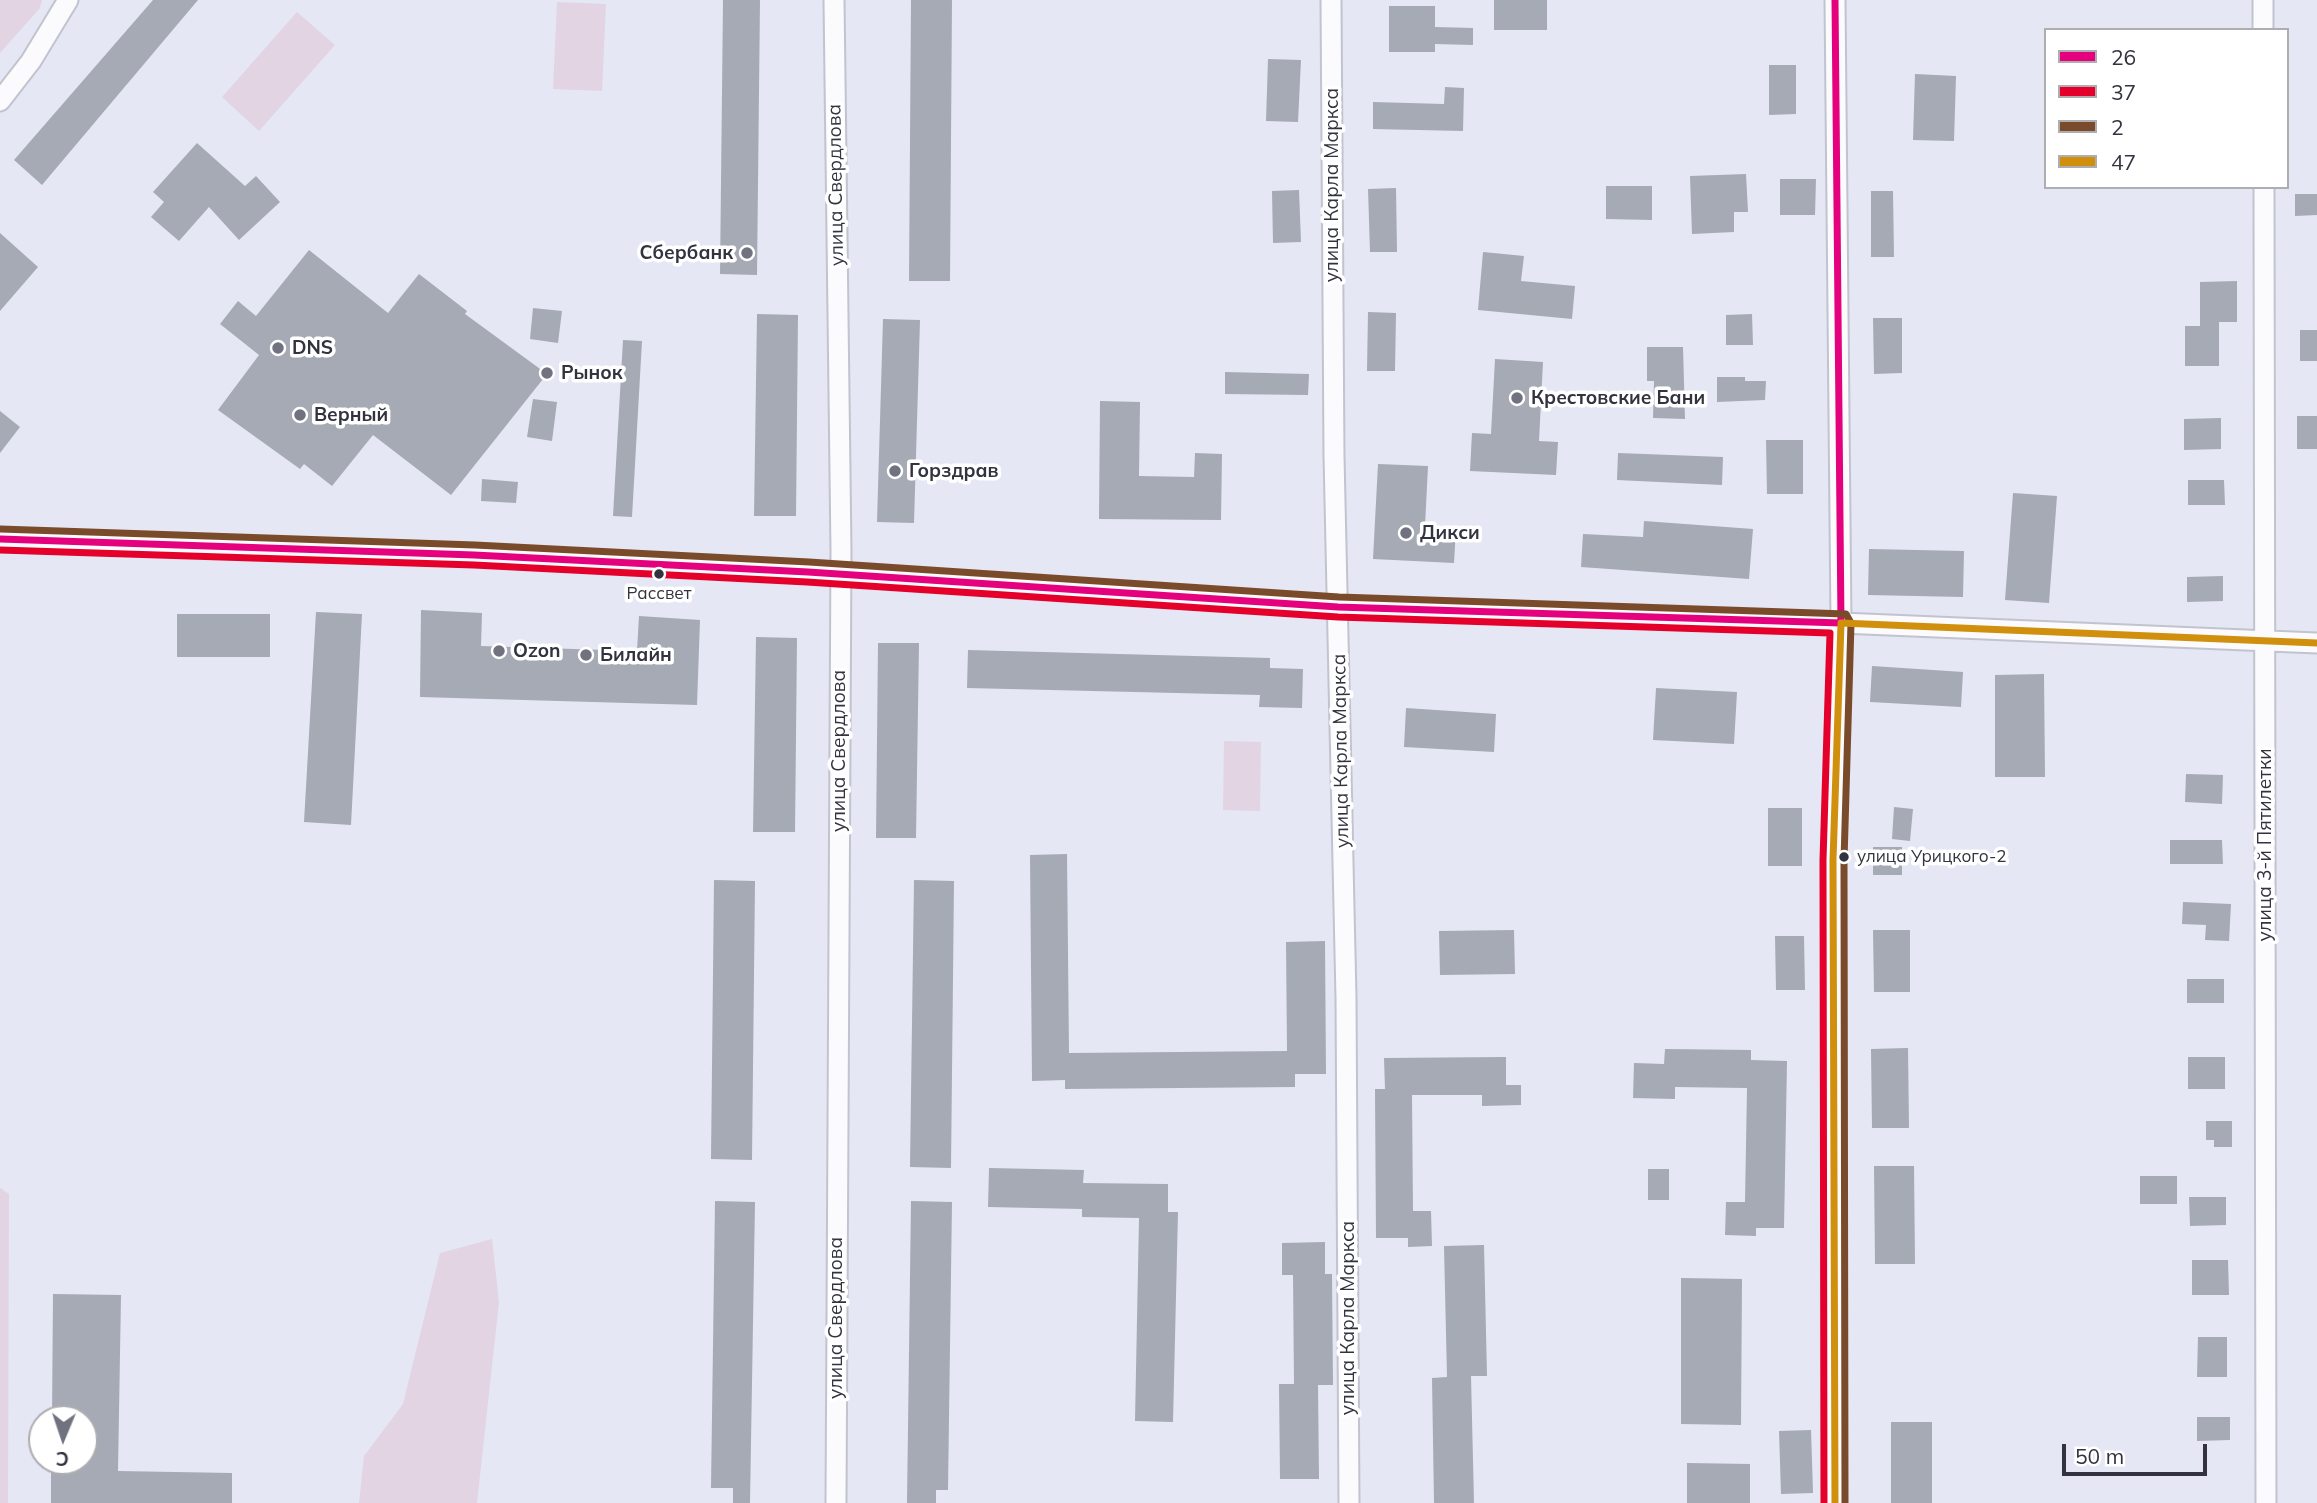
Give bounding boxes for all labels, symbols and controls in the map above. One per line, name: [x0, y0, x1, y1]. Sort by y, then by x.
legend: [2044, 28, 2289, 189]
text: 26: [2111, 44, 2136, 70]
text: 37: [2111, 79, 2136, 105]
street label: улица Карла Маркса: [1321, 88, 1343, 282]
street label: улица Свердлова: [823, 104, 849, 266]
text: 2: [2111, 114, 2124, 140]
text: 47: [2111, 149, 2136, 175]
place label: Сбербанк: [640, 242, 733, 264]
marker: Сбербанк: [739, 245, 755, 261]
place label: DNS: [292, 337, 333, 359]
marker: DNS: [270, 340, 286, 356]
place label: Рынок: [561, 362, 623, 384]
marker: Рынок: [539, 365, 555, 381]
place label: Крестовские Бани: [1531, 387, 1705, 409]
marker: Крестовские Бани: [1509, 390, 1525, 406]
place label: Верный: [314, 404, 388, 426]
marker: Верный: [292, 407, 308, 423]
place label: Горздрав: [909, 460, 999, 482]
marker: Горздрав: [887, 463, 903, 479]
place label: Дикси: [1420, 522, 1480, 544]
marker: Дикси: [1398, 525, 1414, 541]
marker: Рассвет: [652, 567, 666, 581]
place label: Рассвет: [626, 584, 692, 604]
place label: Ozon: [513, 640, 560, 662]
marker: Ozon: [491, 643, 507, 659]
place label: Билайн: [600, 644, 672, 666]
marker: Билайн: [578, 647, 594, 663]
street label: улица Карла Маркса: [1328, 654, 1354, 848]
street label: улица Свердлова: [828, 670, 850, 832]
street label: улица 3-й Пятилетки: [2254, 749, 2276, 941]
place label: улица Урицкого-2: [1857, 847, 2006, 867]
marker: улица Урицкого-2: [1837, 850, 1851, 864]
street label: улица Карла Маркса: [1337, 1221, 1359, 1415]
street label: улица Свердлова: [825, 1237, 847, 1399]
north arrow: [28, 1405, 98, 1475]
scale bar: [2065, 1430, 2210, 1474]
text: 50 m: [2075, 1443, 2124, 1469]
text: С: [55, 1447, 69, 1471]

